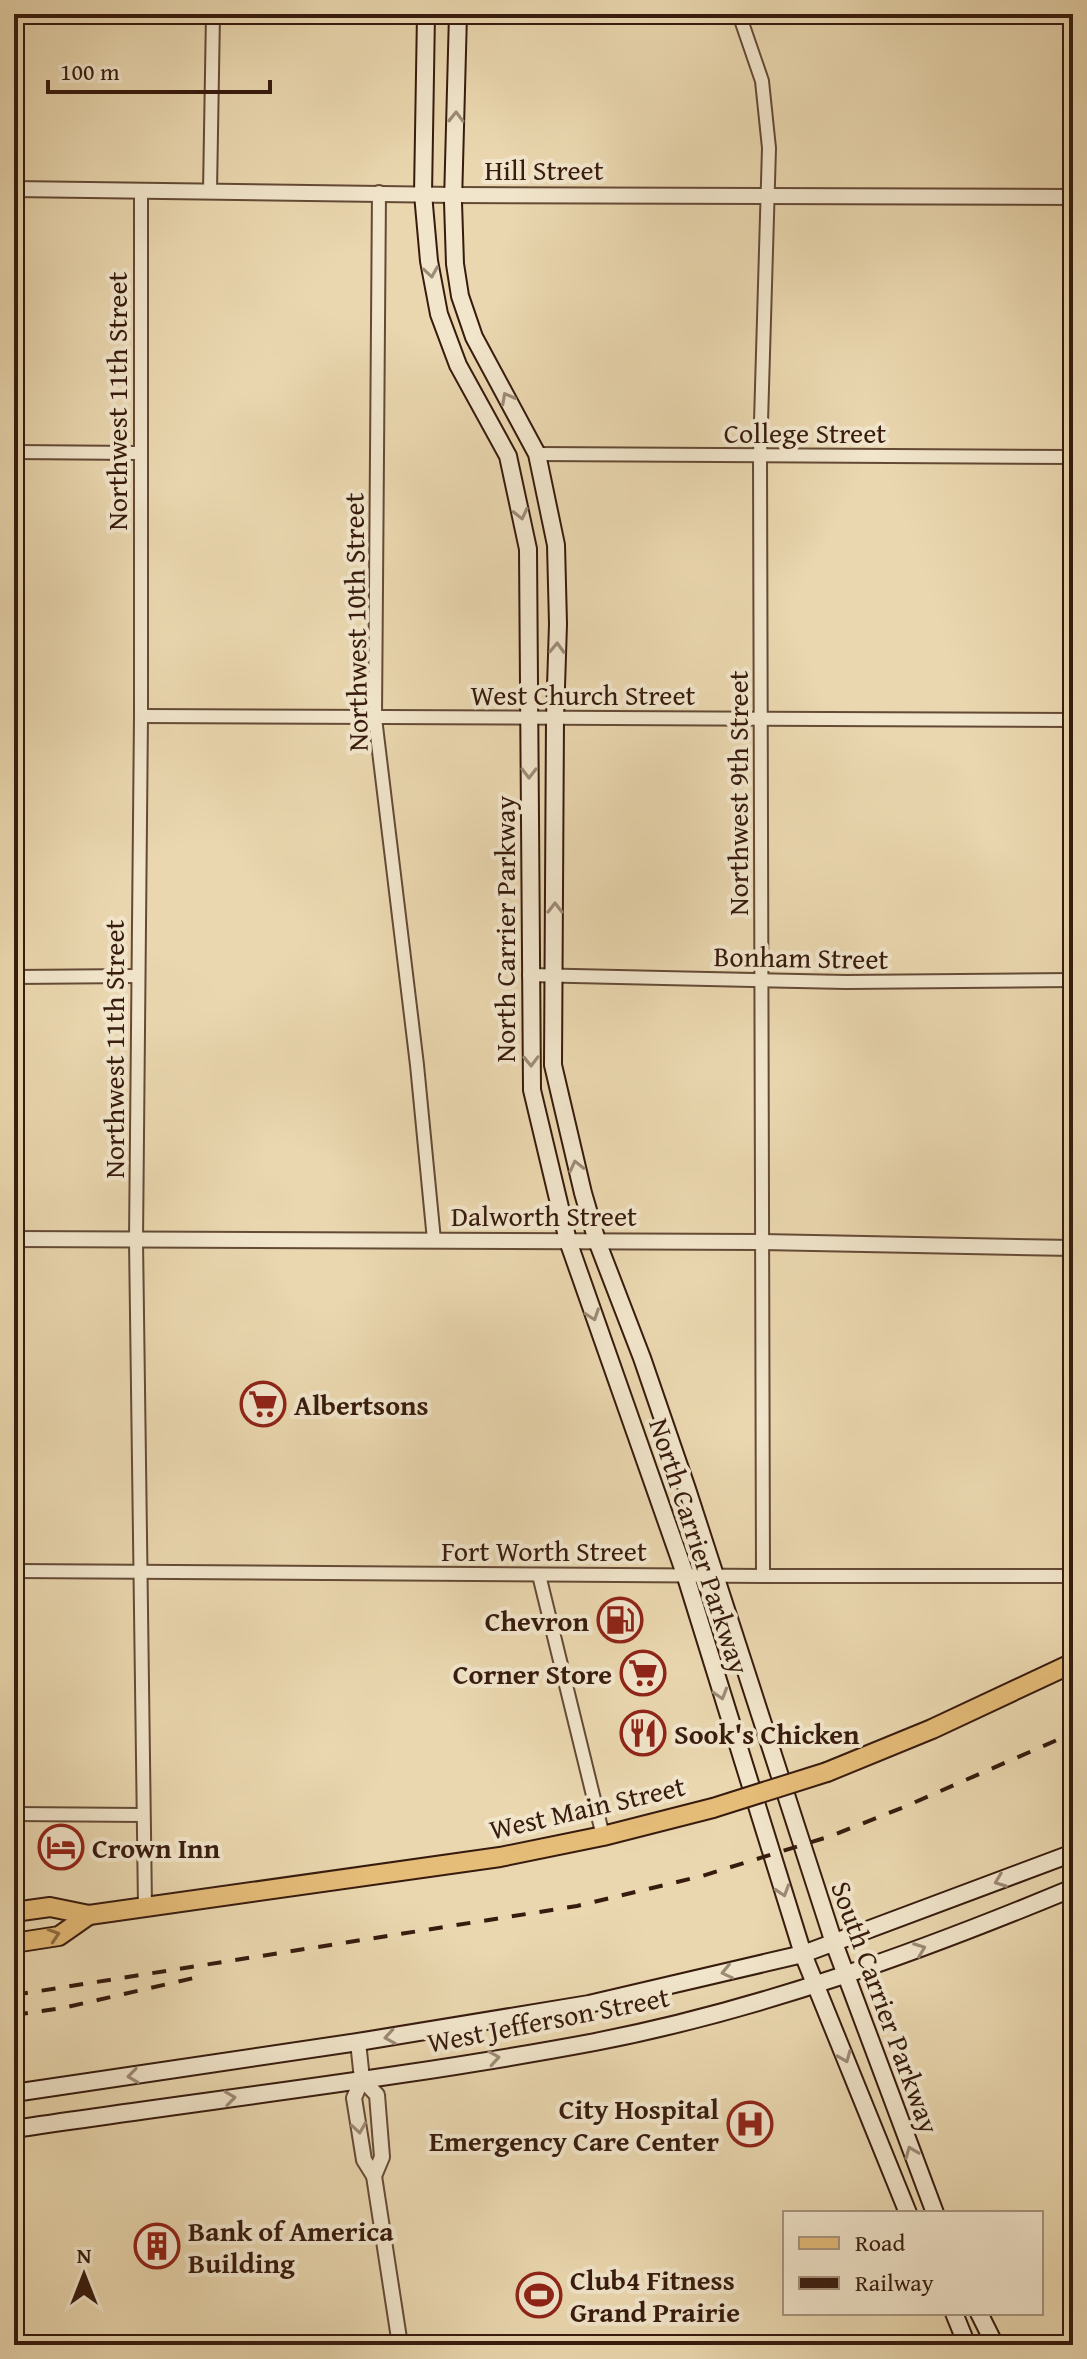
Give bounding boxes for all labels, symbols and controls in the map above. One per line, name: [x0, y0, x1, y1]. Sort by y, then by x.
scale bar: [48, 44, 270, 94]
text: 100 m: [60, 54, 120, 89]
one-way arrow: [447, 110, 464, 123]
street label: Hill Street: [484, 149, 604, 190]
one-way arrow: [422, 265, 439, 279]
street label: Northwest 11th Street: [96, 271, 137, 530]
one-way arrow: [501, 392, 516, 406]
street label: College Street: [724, 412, 886, 453]
street label: Northwest 10th Street: [332, 492, 378, 752]
one-way arrow: [511, 506, 528, 520]
one-way arrow: [549, 642, 566, 654]
street label: Northwest 9th Street: [717, 670, 758, 916]
street label: West Church Street: [471, 674, 696, 715]
one-way arrow: [520, 767, 538, 780]
street label: North Carrier Parkway: [484, 796, 525, 1062]
one-way arrow: [546, 901, 564, 914]
street label: Northwest 11th Street: [93, 919, 134, 1178]
street label: Bonham Street: [713, 935, 889, 979]
one-way arrow: [522, 1055, 540, 1068]
one-way arrow: [568, 1159, 585, 1173]
street label: Dalworth Street: [451, 1195, 637, 1236]
one-way arrow: [584, 1307, 600, 1321]
supermarket icon: Albertsons: [239, 1380, 287, 1428]
place label: Albertsons: [294, 1384, 429, 1425]
street label: North Carrier Parkway: [639, 1413, 761, 1679]
street label: Fort Worth Street: [441, 1530, 647, 1571]
fuel station icon: Chevron: [596, 1596, 644, 1644]
place label: Chevron: [485, 1600, 589, 1641]
supermarket icon: Corner Store: [619, 1649, 667, 1697]
place label: Corner Store: [453, 1653, 612, 1694]
one-way arrow: [712, 1686, 728, 1700]
restaurant icon: Sook's Chicken: [619, 1709, 667, 1757]
place label: Sook's Chicken: [674, 1713, 860, 1754]
street label: West Main Street: [485, 1765, 689, 1849]
hotel icon: Crown Inn: [37, 1823, 85, 1871]
place label: Crown Inn: [92, 1827, 221, 1868]
one-way arrow: [994, 1871, 1008, 1888]
street label: South Carrier Parkway: [821, 1875, 951, 2139]
one-way arrow: [773, 1883, 789, 1897]
one-way arrow: [47, 1928, 60, 1944]
one-way arrow: [912, 1942, 926, 1959]
one-way arrow: [721, 1963, 735, 1980]
street label: West Jefferson Street: [423, 1975, 673, 2063]
one-way arrow: [383, 2028, 396, 2045]
one-way arrow: [835, 2049, 852, 2063]
one-way arrow: [487, 2050, 501, 2067]
one-way arrow: [126, 2067, 139, 2084]
place label: City Hospital Emergency Care Center: [429, 2088, 719, 2161]
one-way arrow: [223, 2090, 237, 2107]
hospital icon: City Hospital Emergency Care Center: [726, 2100, 774, 2148]
one-way arrow: [349, 2121, 366, 2135]
one-way arrow: [904, 2146, 921, 2160]
place label: Bank of America Building: [188, 2210, 394, 2283]
legend: [783, 2211, 1043, 2315]
building icon: Bank of America Building: [133, 2222, 181, 2270]
text: Road: [855, 2225, 905, 2260]
north arrow: [44, 2235, 124, 2315]
text: N: [77, 2239, 92, 2271]
place label: Club4 Fitness Grand Prairie: [570, 2259, 740, 2332]
text: Railway: [855, 2265, 934, 2300]
sports icon: Club4 Fitness Grand Prairie: [515, 2271, 563, 2319]

